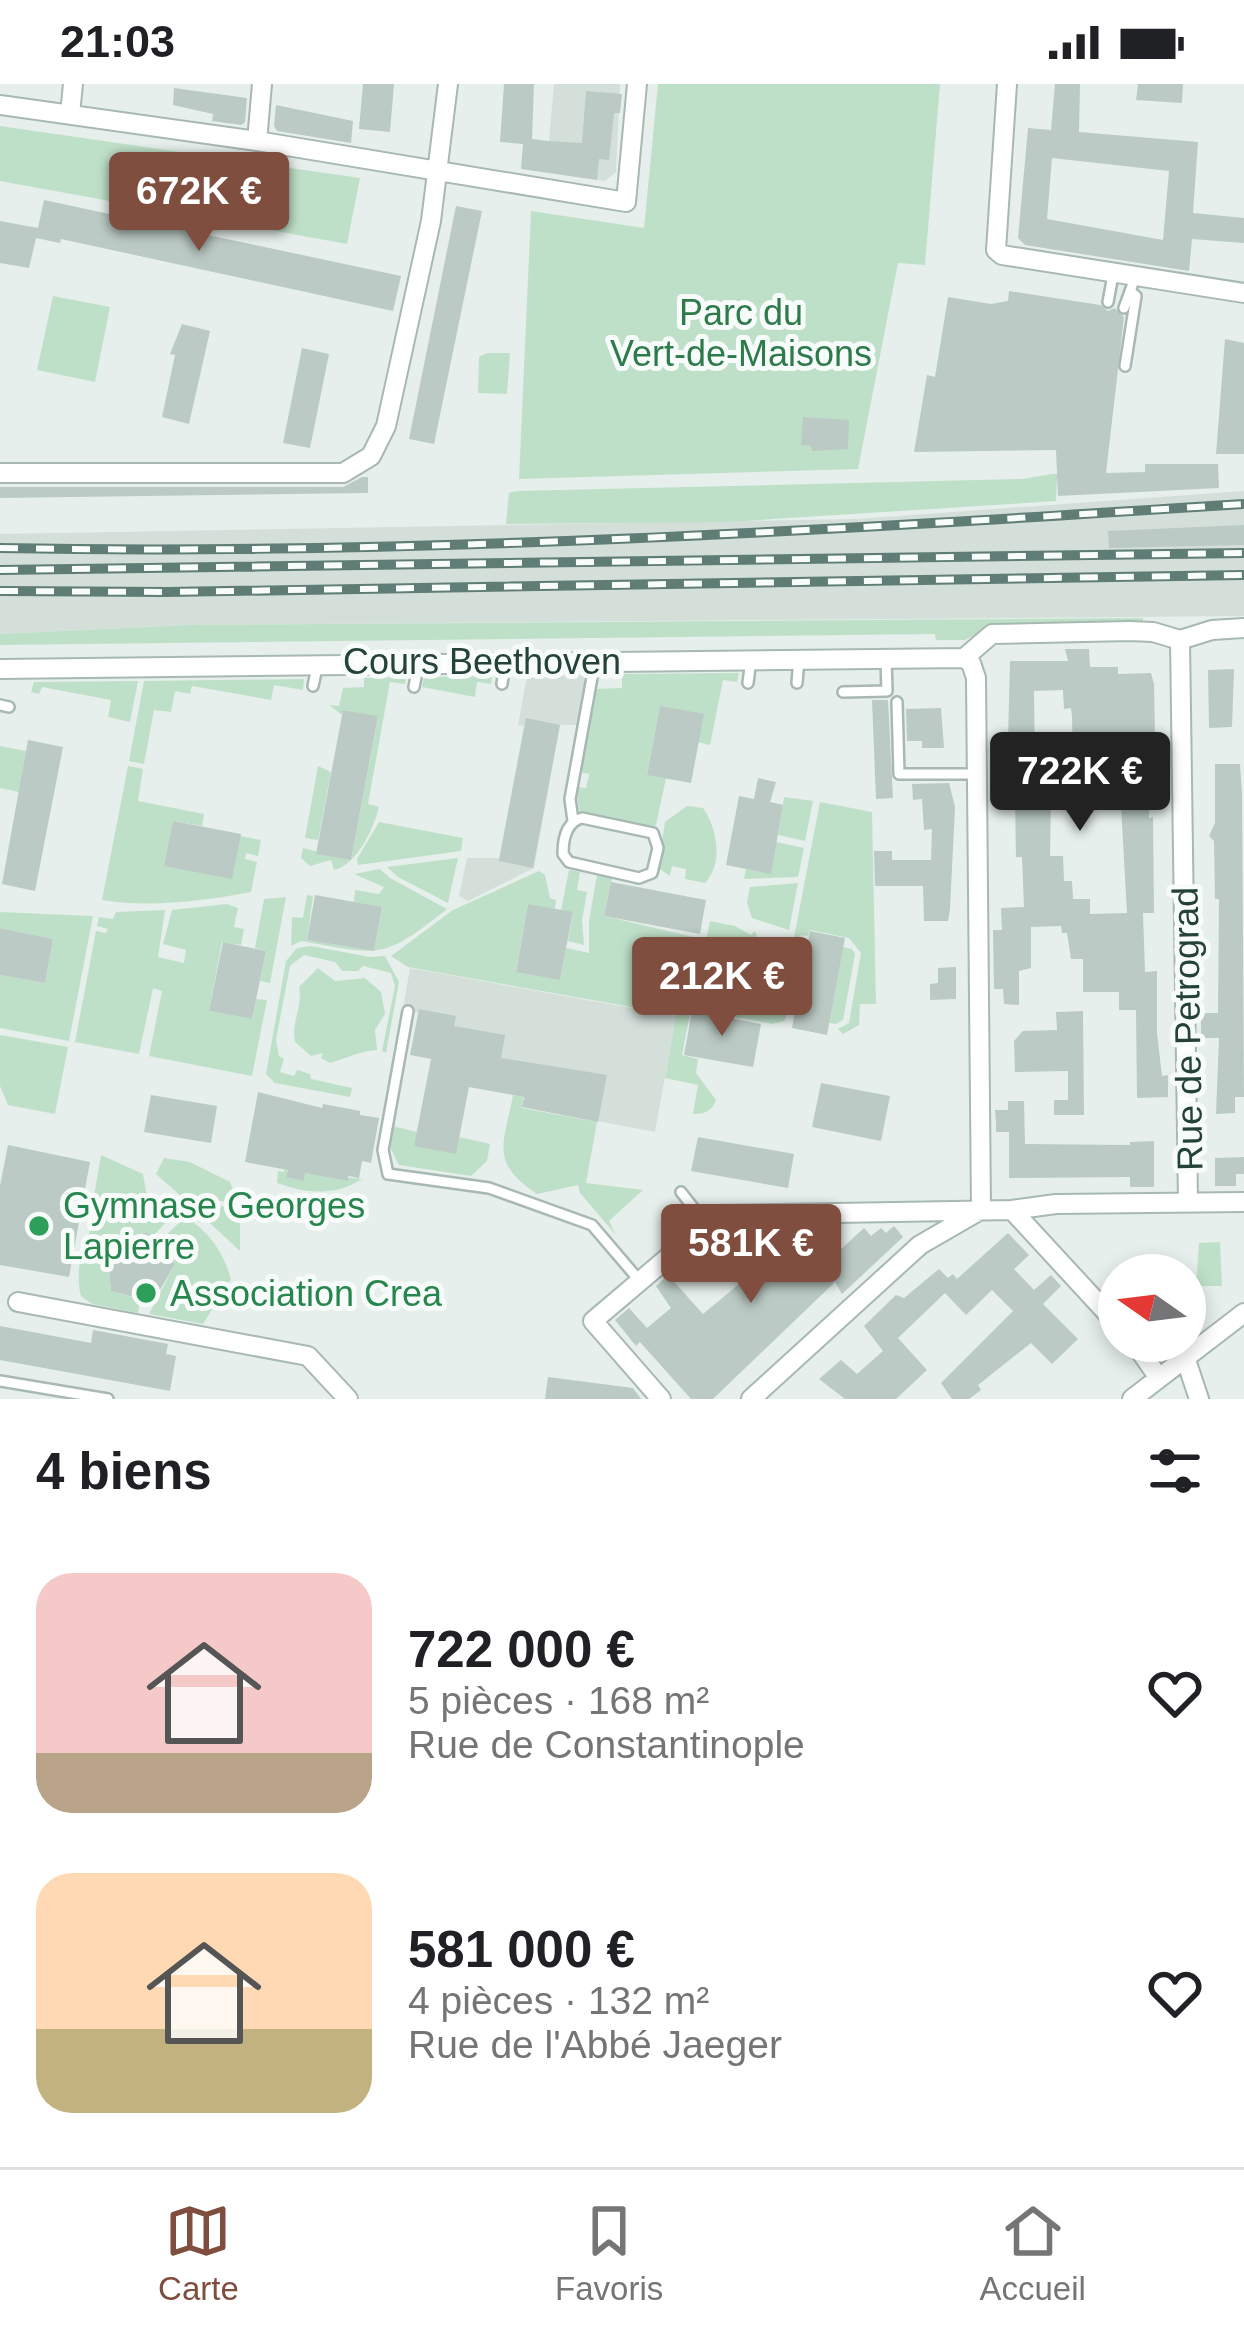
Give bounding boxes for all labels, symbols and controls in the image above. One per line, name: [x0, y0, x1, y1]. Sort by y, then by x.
text: 21:03: [60, 16, 175, 67]
pin: 672K €: [101, 152, 297, 254]
text: 672K €: [136, 169, 262, 212]
park label: Parc du Vert-de-Maisons: [610, 292, 872, 374]
street label: Cours Beethoven: [343, 641, 621, 682]
pin: 722K €: [982, 732, 1178, 834]
text: 722K €: [1017, 749, 1143, 792]
street label: Rue de Petrograd: [1165, 887, 1210, 1171]
pin: 212K €: [624, 937, 820, 1039]
text: 212K €: [659, 954, 785, 997]
place label: Gymnase Georges Lapierre: [63, 1185, 365, 1267]
pin: 581K €: [653, 1204, 849, 1306]
marker: Gymnase Georges Lapierre: [26, 1213, 52, 1239]
text: 581K €: [688, 1221, 814, 1264]
north arrow: [1098, 1254, 1206, 1362]
map controls: [1098, 1254, 1206, 1362]
place label: Association Crea: [170, 1273, 443, 1314]
marker: Association Crea: [133, 1280, 159, 1306]
icon: filters: [1142, 1438, 1208, 1504]
text: 4 biens: [36, 1443, 212, 1500]
icon: home: [132, 1621, 276, 1765]
text: 722 000 €: [408, 1621, 635, 1678]
icon: heart: [1142, 1660, 1208, 1726]
text: 5 pièces · 168 m²: [408, 1679, 709, 1722]
text: Rue de Constantinople: [408, 1723, 805, 1766]
icon: home: [132, 1921, 276, 2065]
text: 581 000 €: [408, 1921, 635, 1978]
icon: heart: [1142, 1960, 1208, 2026]
text: 4 pièces · 132 m²: [408, 1979, 709, 2022]
text: Rue de l'Abbé Jaeger: [408, 2023, 782, 2066]
tab: Carte: [158, 2198, 239, 2308]
tab: Favoris: [555, 2198, 663, 2308]
tab: Accueil: [979, 2198, 1086, 2308]

